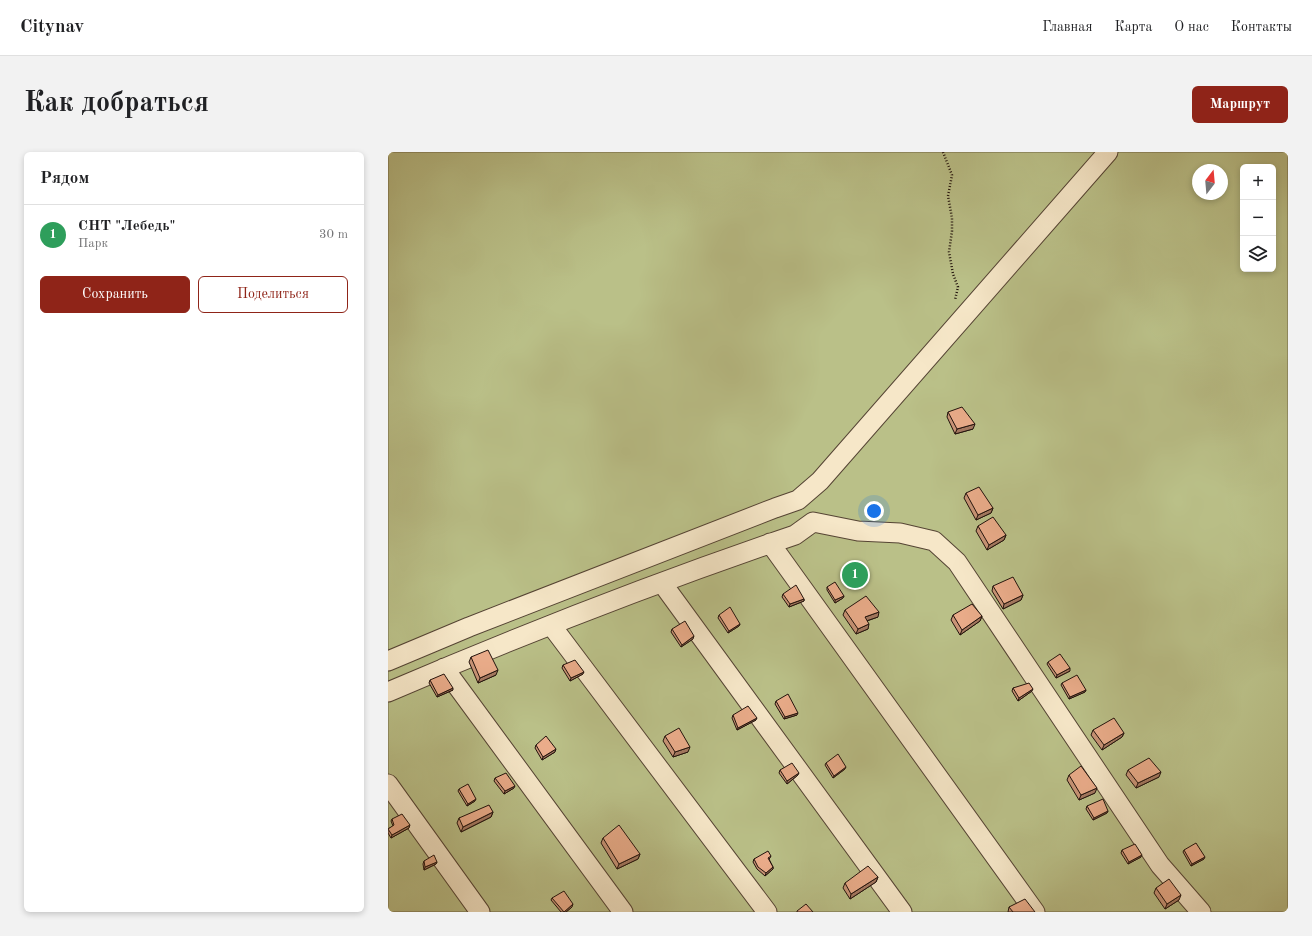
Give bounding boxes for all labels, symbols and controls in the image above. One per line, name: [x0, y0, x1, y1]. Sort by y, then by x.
text: Citynav: [20, 18, 84, 37]
text: Главная: [1042, 20, 1092, 34]
text: Карта: [1114, 20, 1152, 34]
text: О нас: [1174, 20, 1209, 34]
text: Контакты: [1231, 20, 1292, 34]
button: Маршрут: [1192, 86, 1288, 123]
text: Как добраться: [24, 90, 209, 118]
north arrow: [1192, 164, 1228, 200]
map controls: [1240, 164, 1276, 272]
button: +: [1240, 164, 1276, 200]
text: Рядом: [40, 170, 89, 187]
button: −: [1240, 200, 1276, 236]
text: СНТ "Лебедь": [78, 219, 176, 234]
text: 1: [49, 228, 57, 241]
text: 30 m: [319, 228, 348, 241]
button: layers: [1240, 236, 1276, 272]
text: Парк: [78, 237, 108, 250]
button: Сохранить: [40, 276, 190, 313]
button: Поделиться: [198, 276, 348, 313]
your location: [864, 501, 884, 521]
pin: 1: [842, 560, 868, 590]

